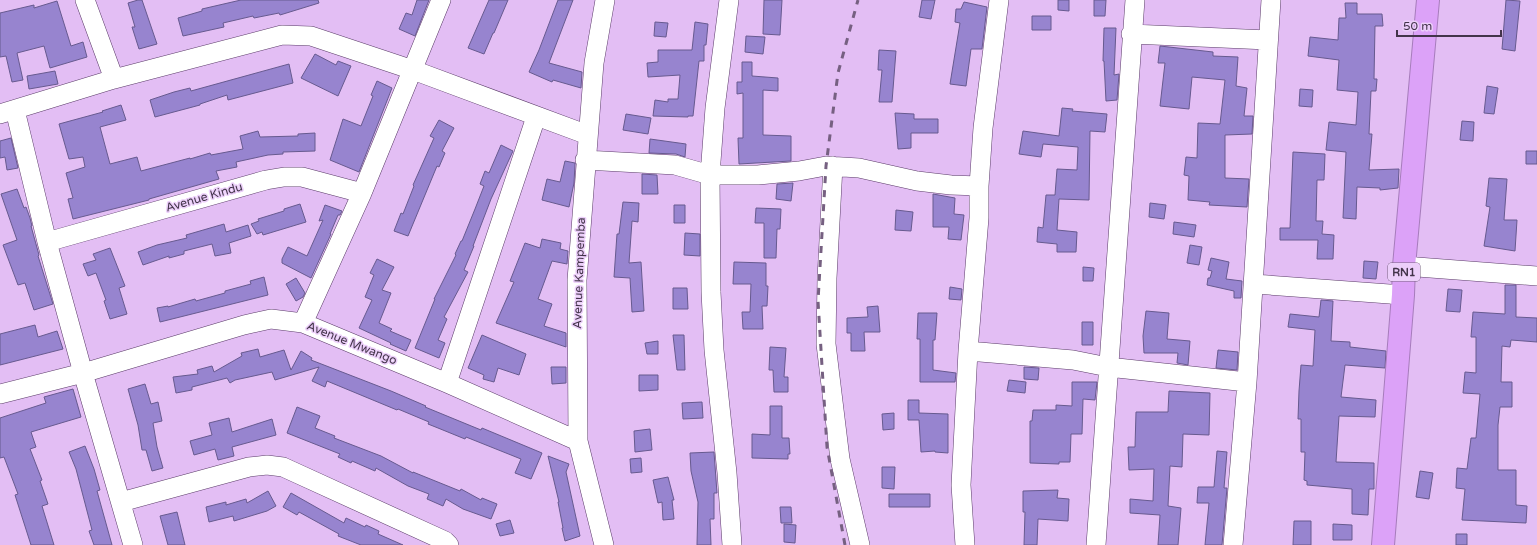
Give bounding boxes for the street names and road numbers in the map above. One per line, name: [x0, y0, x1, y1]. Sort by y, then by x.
street label: Avenue Kindu: [164, 179, 244, 215]
street label: Avenue Kampemba: [570, 217, 588, 329]
road number: RN1: [1388, 263, 1420, 281]
street label: Avenue Mwango: [305, 319, 399, 367]

